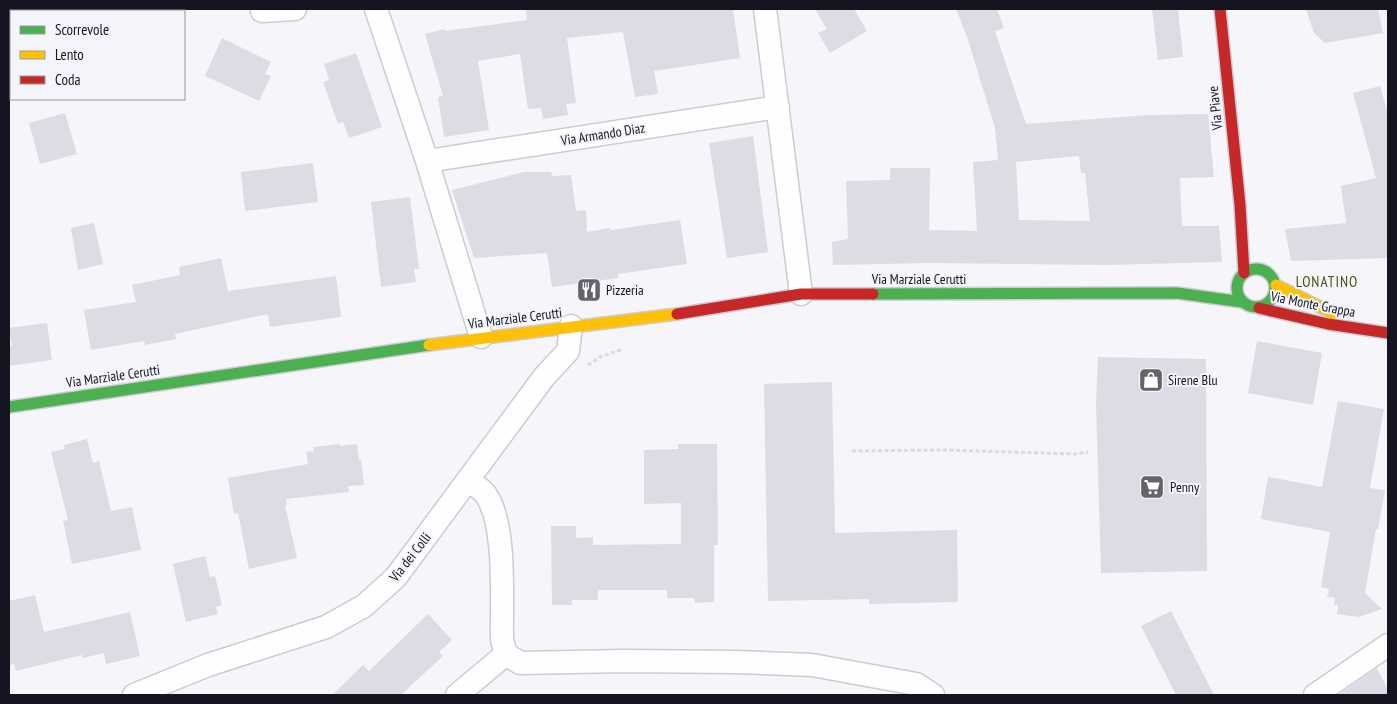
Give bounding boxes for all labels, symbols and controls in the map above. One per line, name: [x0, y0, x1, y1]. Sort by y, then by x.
legend: [10, 10, 185, 100]
text: Scorrevole: [55, 20, 109, 39]
text: Lento: [55, 45, 84, 64]
text: Coda: [55, 70, 80, 89]
street label: Via Piave: [1204, 85, 1226, 132]
street label: Via Armando Diaz: [559, 118, 646, 150]
street label: Via Marziale Cerutti: [871, 270, 966, 288]
district label: LONATINO: [1296, 272, 1358, 291]
restaurant icon: Pizzeria: [576, 277, 602, 303]
place label: Pizzeria: [606, 281, 644, 299]
street label: Via Monte Grappa: [1268, 287, 1357, 321]
street label: Via Marziale Cerutti: [466, 303, 563, 333]
street label: Via Marziale Cerutti: [64, 361, 161, 392]
shop icon: Sirene Blu: [1138, 367, 1164, 393]
place label: Sirene Blu: [1168, 371, 1217, 389]
supermarket icon: Penny: [1139, 474, 1165, 500]
place label: Penny: [1170, 478, 1200, 496]
street label: Via dei Colli: [385, 529, 435, 586]

